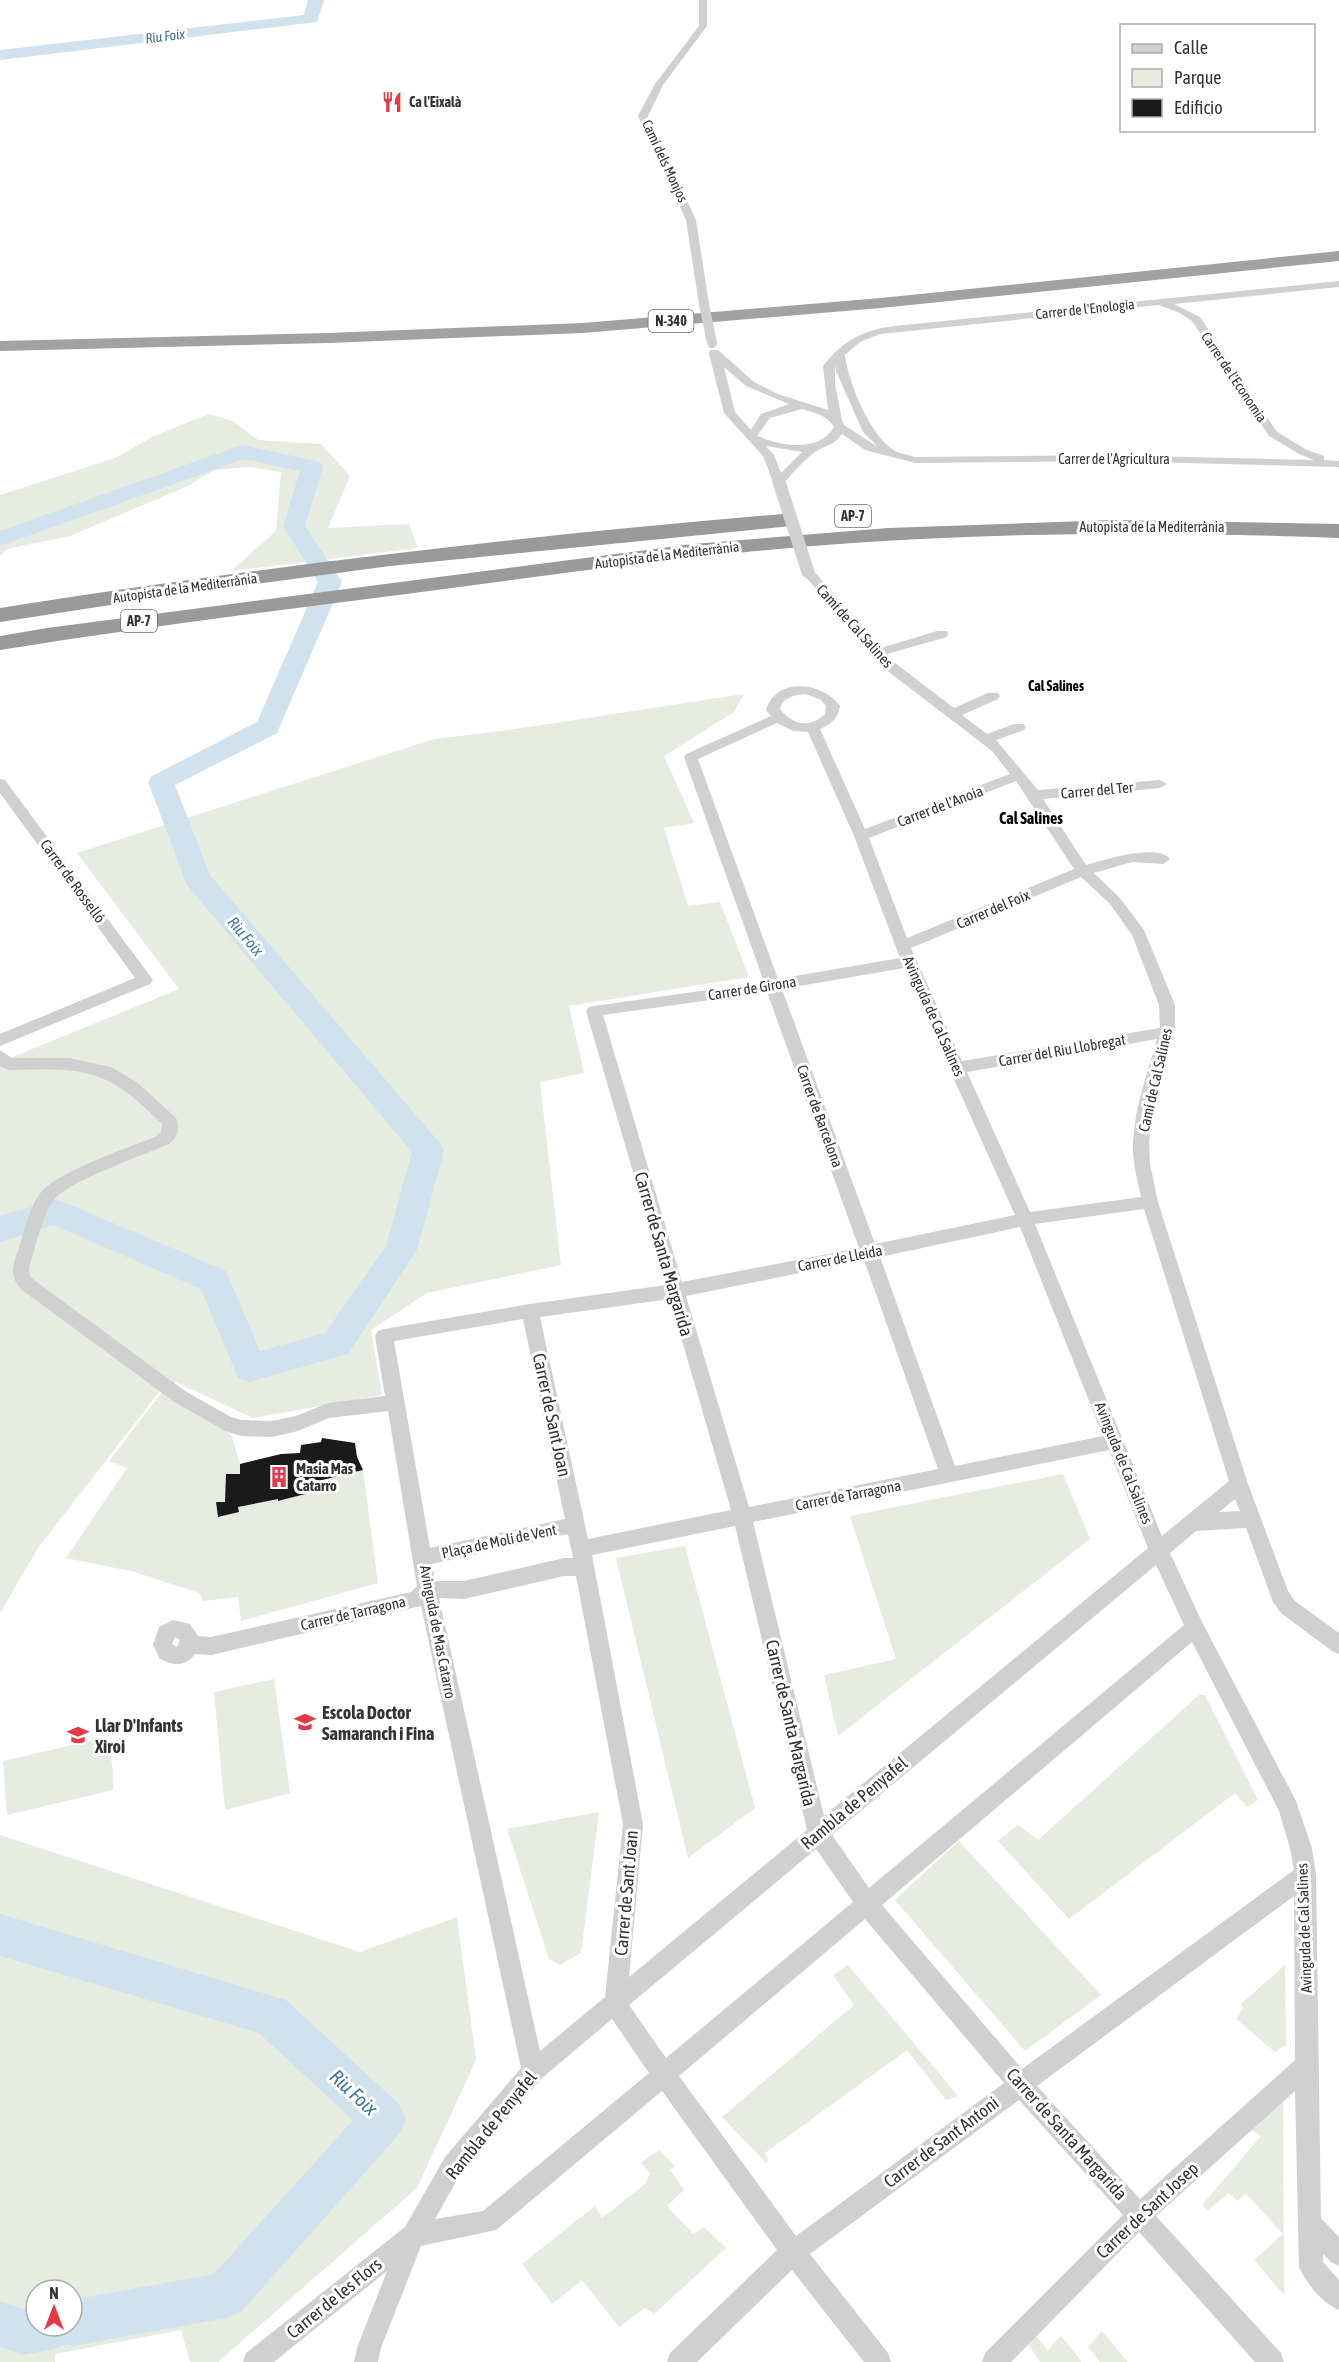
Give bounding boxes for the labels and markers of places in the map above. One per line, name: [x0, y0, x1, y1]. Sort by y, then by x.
restaurant icon: Ca l'Eixalà: [380, 90, 404, 114]
place label: Ca l'Eixalà: [409, 94, 462, 110]
place label: Masia Mas Catarro: [296, 1460, 354, 1494]
building icon: Masia Mas Catarro: [267, 1465, 291, 1489]
place label: Escola Doctor Samaranch i Fina: [322, 1702, 434, 1744]
school or university icon: Escola Doctor Samaranch i Fina: [293, 1710, 317, 1734]
place label: Llar D'Infants Xiroi: [94, 1715, 183, 1757]
school or university icon: Llar D'Infants Xiroi: [66, 1723, 90, 1747]

